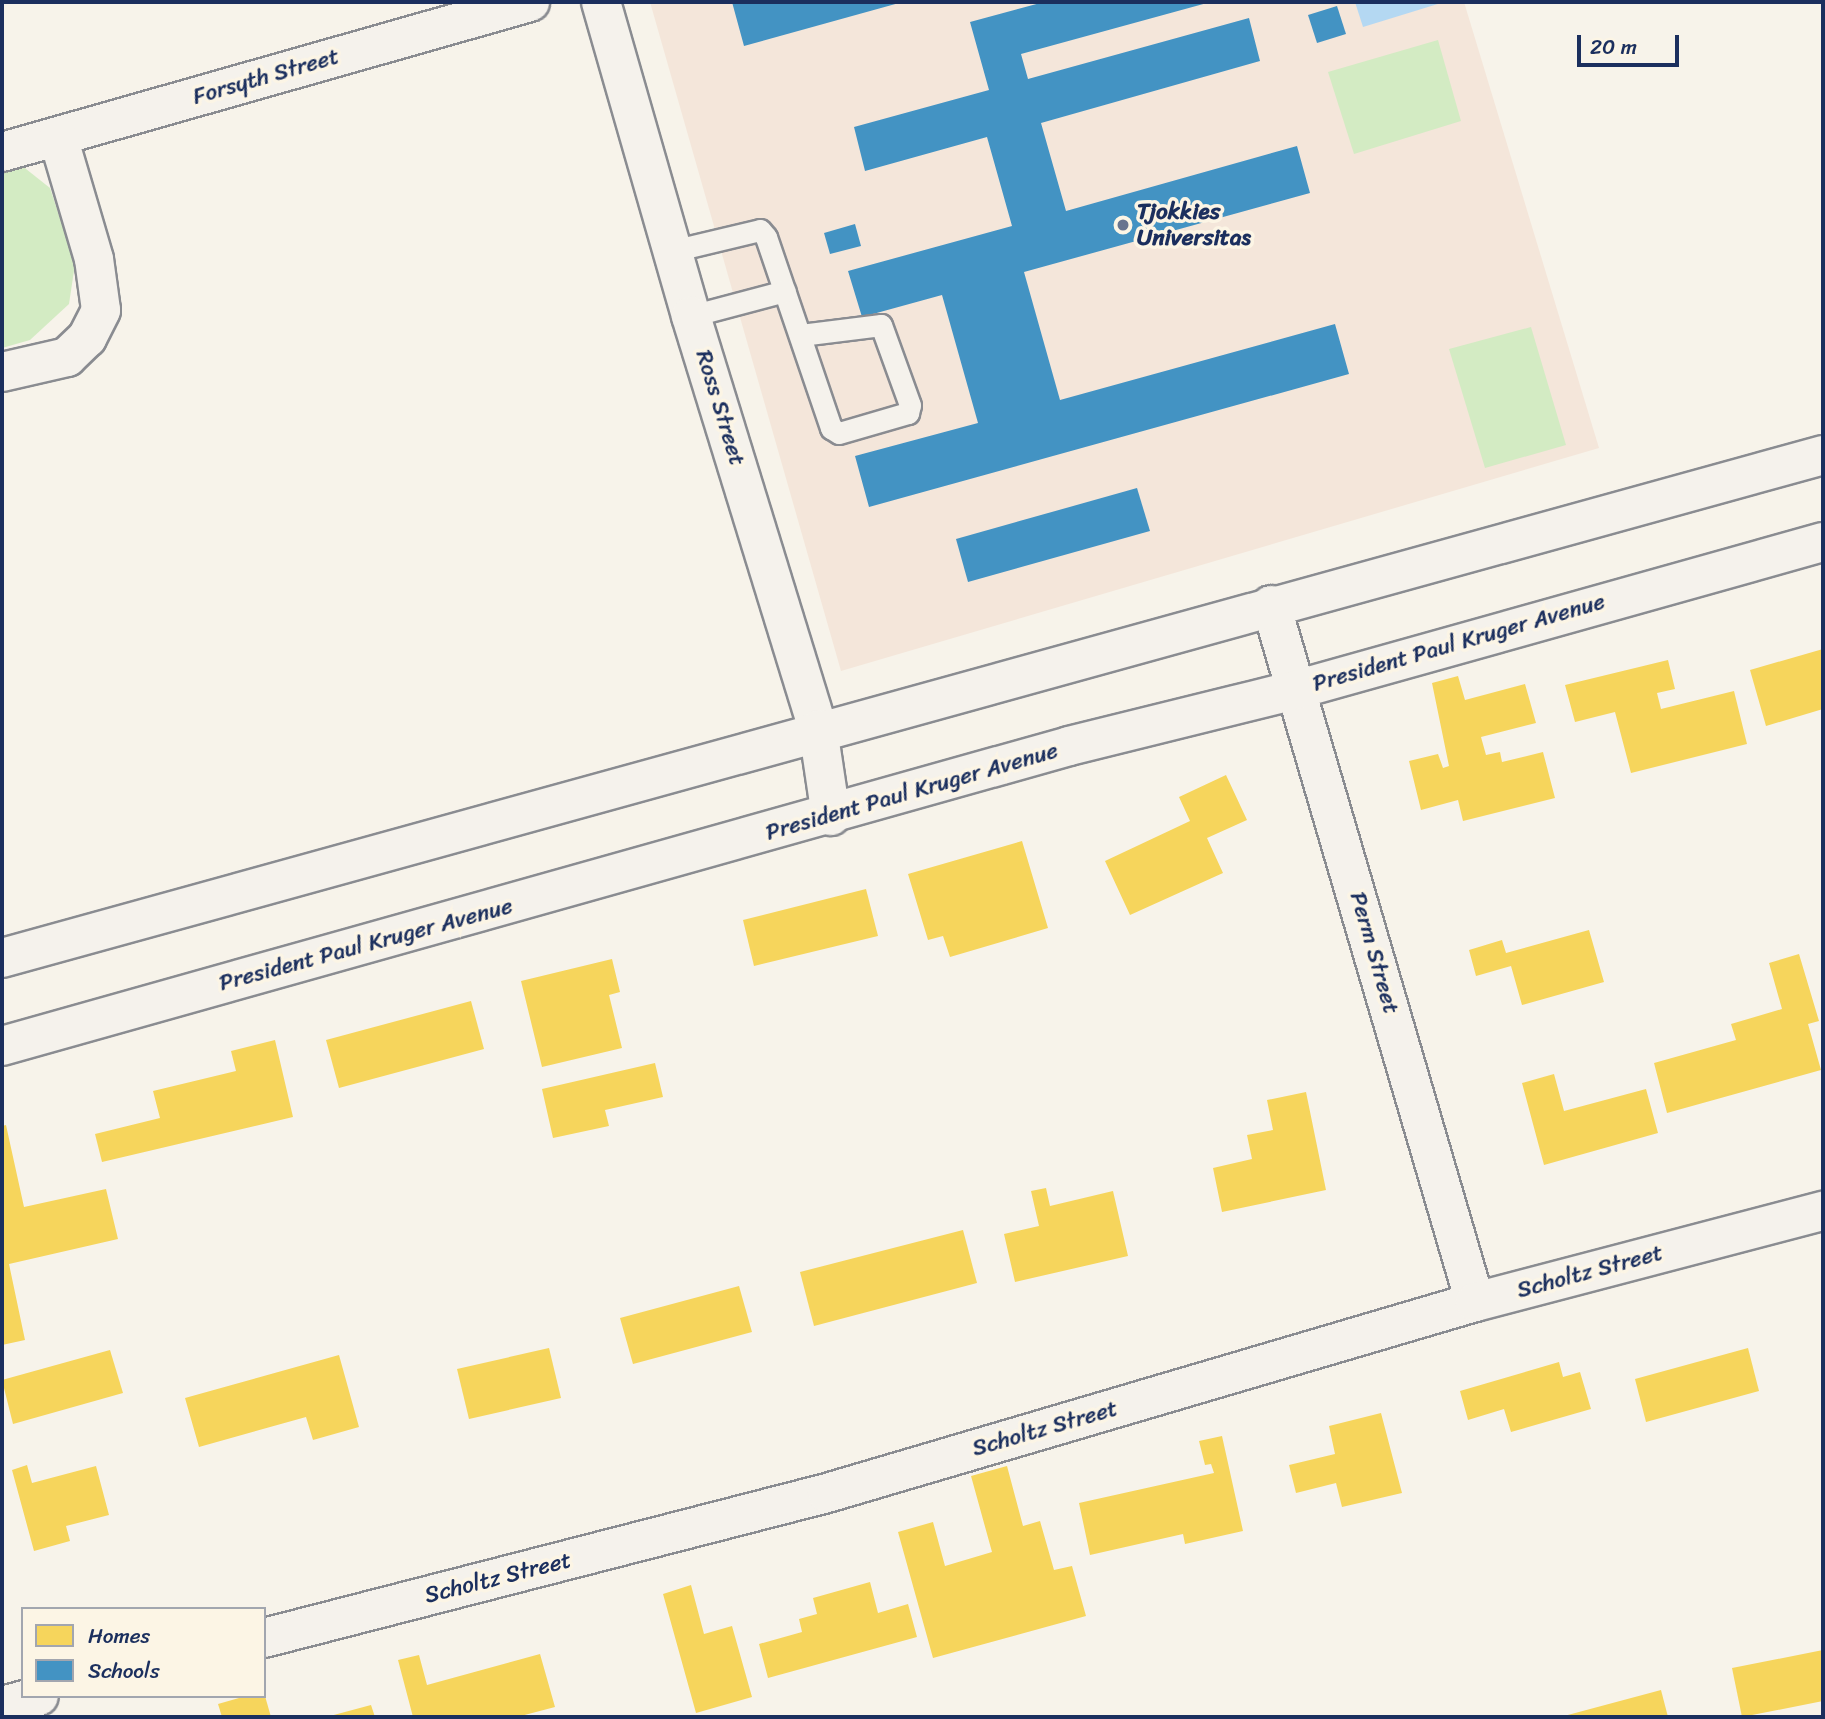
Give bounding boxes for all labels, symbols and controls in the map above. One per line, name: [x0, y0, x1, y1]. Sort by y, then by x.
scale bar: [1580, 21, 1682, 65]
text: 20 m: [1590, 28, 1637, 66]
street label: Forsyth Street: [190, 43, 342, 111]
place label: Tjokkies Universitas: [1137, 198, 1251, 252]
marker: Tjokkies Universitas: [1115, 217, 1131, 233]
street label: Ross Street: [689, 347, 751, 469]
street label: President Paul Kruger Avenue: [1310, 588, 1608, 698]
street label: President Paul Kruger Avenue: [763, 737, 1061, 847]
street label: Perm Street: [1343, 889, 1405, 1017]
street label: President Paul Kruger Avenue: [217, 893, 515, 997]
street label: Scholtz Street: [1514, 1239, 1666, 1305]
street label: Scholtz Street: [969, 1395, 1121, 1463]
street label: Scholtz Street: [422, 1546, 574, 1610]
legend: [21, 1607, 266, 1698]
text: Homes: [88, 1617, 150, 1655]
text: Schools: [88, 1652, 160, 1690]

